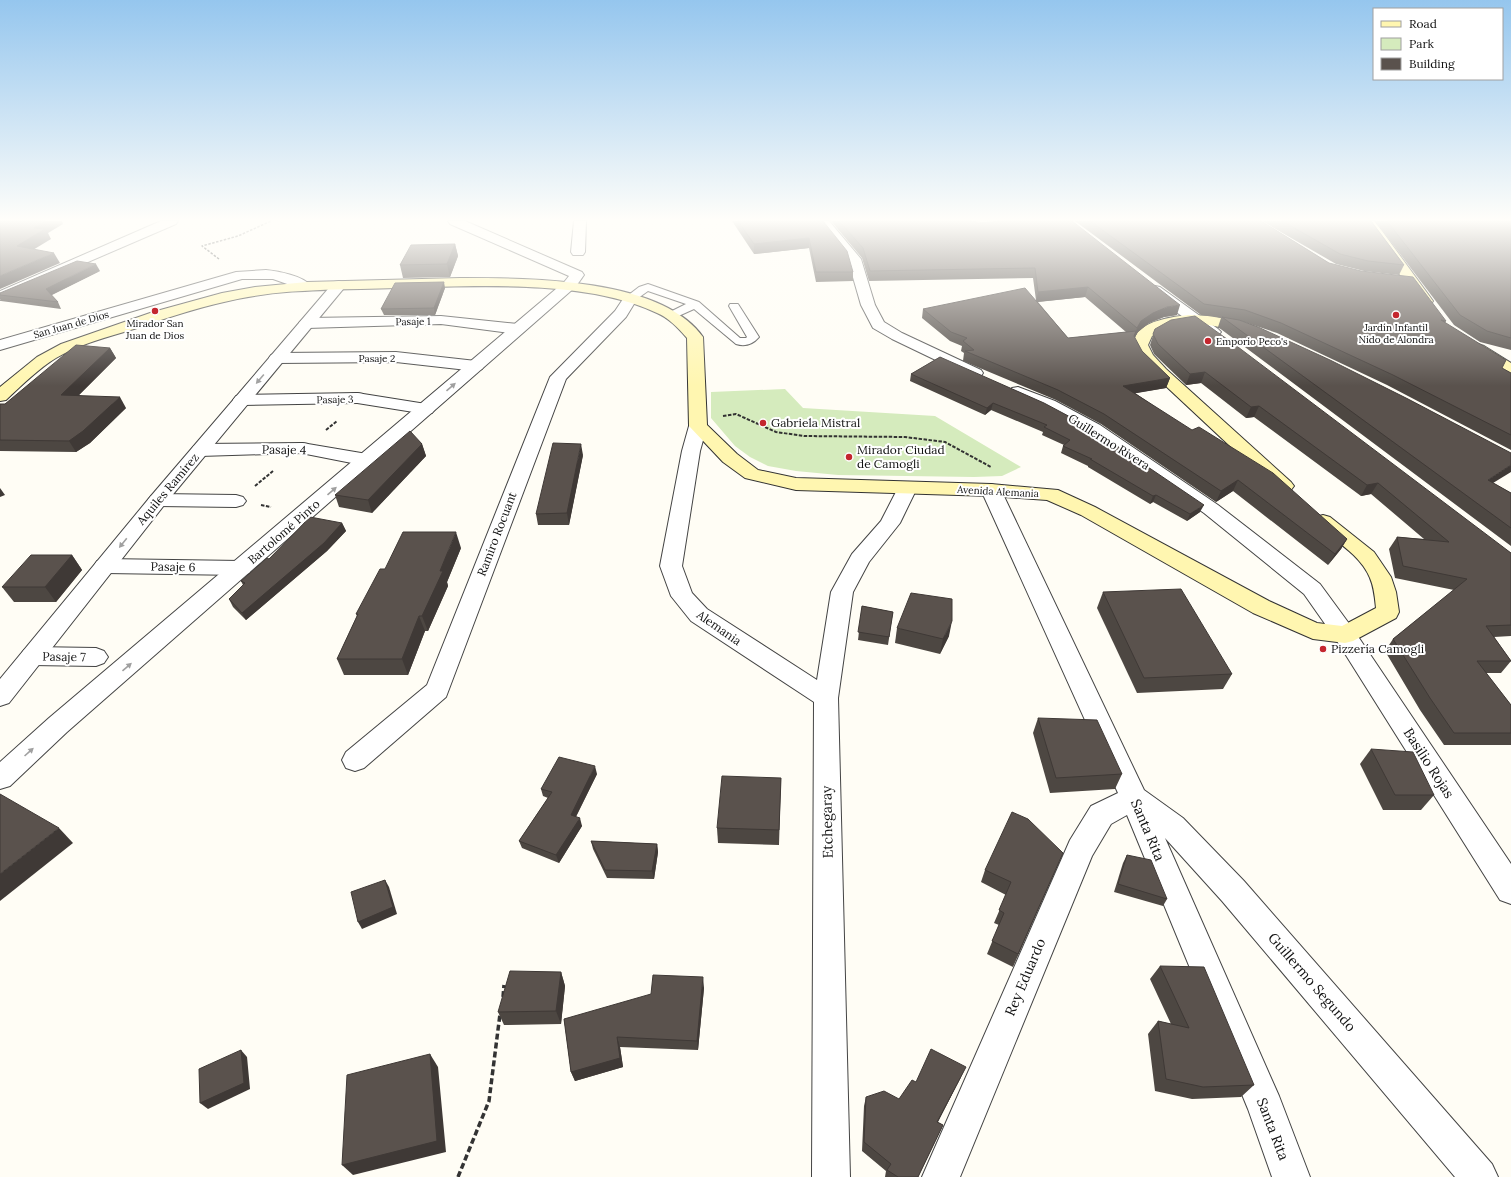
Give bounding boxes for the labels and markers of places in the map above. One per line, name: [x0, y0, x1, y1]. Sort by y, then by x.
marker: Mirador San Juan de Dios: [150, 306, 160, 316]
marker: Jardín Infantil Nido de Alondra: [1391, 310, 1401, 320]
place label: Mirador San Juan de Dios: [125, 317, 185, 342]
place label: Jardín Infantil Nido de Alondra: [1358, 321, 1434, 346]
place label: Emporio Peco's: [1216, 335, 1288, 348]
marker: Emporio Peco's: [1203, 336, 1213, 346]
place label: Gabriela Mistral: [771, 415, 860, 430]
marker: Gabriela Mistral: [758, 418, 768, 428]
place label: Mirador Ciudad de Camogli: [857, 442, 945, 471]
marker: Mirador Ciudad de Camogli: [844, 452, 854, 462]
place label: Pizzería Camogli: [1331, 641, 1424, 656]
marker: Pizzería Camogli: [1318, 644, 1328, 654]

